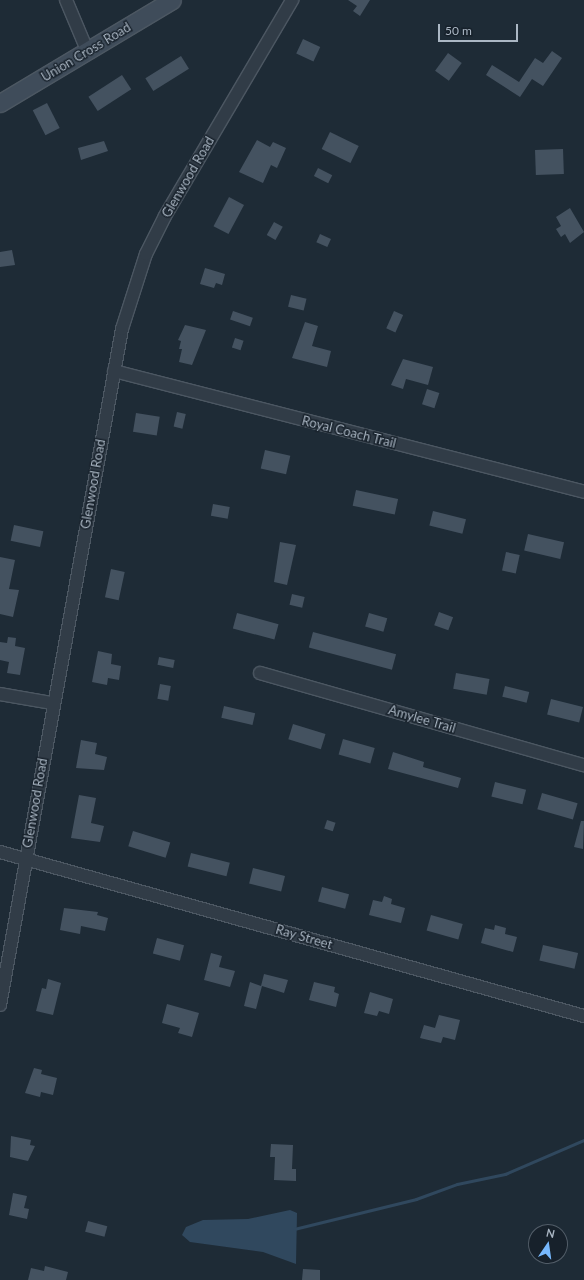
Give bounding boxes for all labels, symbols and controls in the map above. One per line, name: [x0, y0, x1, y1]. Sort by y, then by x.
scale bar: [440, 16, 520, 42]
street label: Union Cross Road: [38, 19, 134, 85]
text: 50 m: [445, 23, 472, 38]
street label: Glenwood Road: [159, 134, 217, 220]
street label: Royal Coach Trail: [300, 413, 398, 451]
street label: Glenwood Road: [77, 438, 109, 530]
street label: Amylee Trail: [386, 702, 458, 736]
street label: Glenwood Road: [19, 757, 51, 849]
street label: Ray Street: [274, 921, 334, 953]
north arrow: [528, 1224, 568, 1264]
text: N: [545, 1226, 556, 1240]

